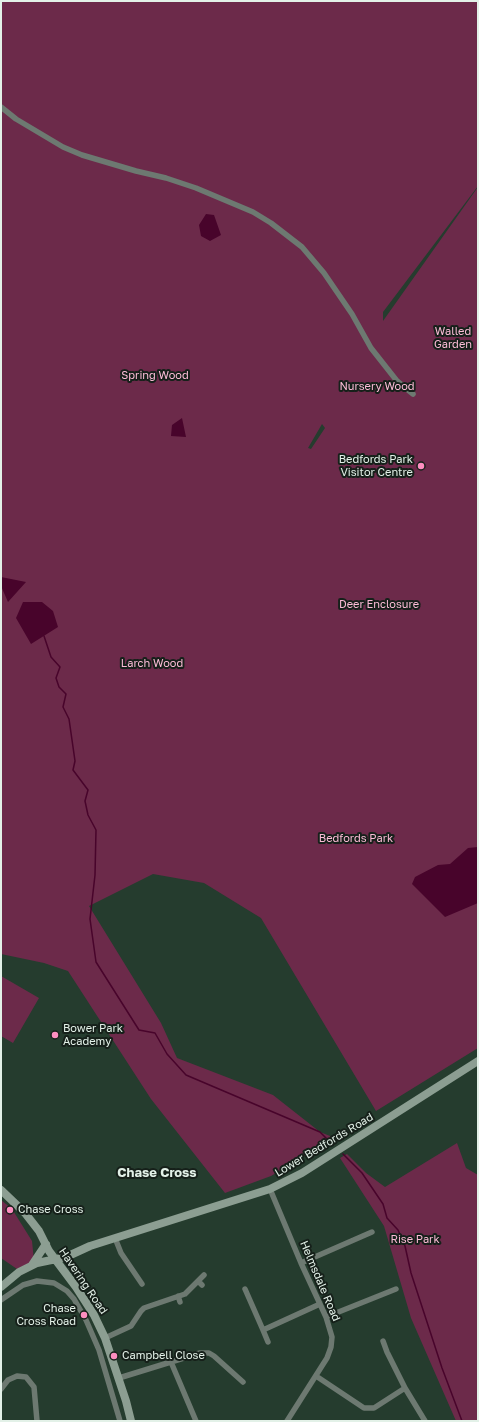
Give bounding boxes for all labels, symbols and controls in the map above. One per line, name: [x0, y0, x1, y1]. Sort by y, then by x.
park label: Walled Garden: [434, 325, 472, 351]
park label: Spring Wood: [121, 369, 189, 383]
park label: Nursery Wood: [339, 380, 415, 394]
place label: Bedfords Park Visitor Centre: [339, 453, 413, 479]
marker: Bedfords Park Visitor Centre: [416, 461, 426, 471]
park label: Deer Enclosure: [339, 598, 419, 612]
park label: Larch Wood: [121, 657, 183, 671]
park label: Bedfords Park: [319, 832, 393, 846]
place label: Bower Park Academy: [63, 1022, 123, 1048]
marker: Bower Park Academy: [50, 1030, 60, 1040]
street label: Lower Bedfords Road: [272, 1110, 376, 1180]
district label: Chase Cross: [117, 1165, 197, 1181]
place label: Chase Cross: [18, 1203, 83, 1217]
marker: Chase Cross: [5, 1205, 15, 1215]
park label: Rise Park: [390, 1233, 440, 1247]
street label: Helmsdale Road: [297, 1239, 343, 1323]
street label: Havering Road: [56, 1245, 110, 1317]
place label: Chase Cross Road: [16, 1302, 76, 1328]
marker: Chase Cross Road: [79, 1310, 89, 1320]
place label: Campbell Close: [122, 1349, 205, 1363]
marker: Campbell Close: [109, 1351, 119, 1361]

